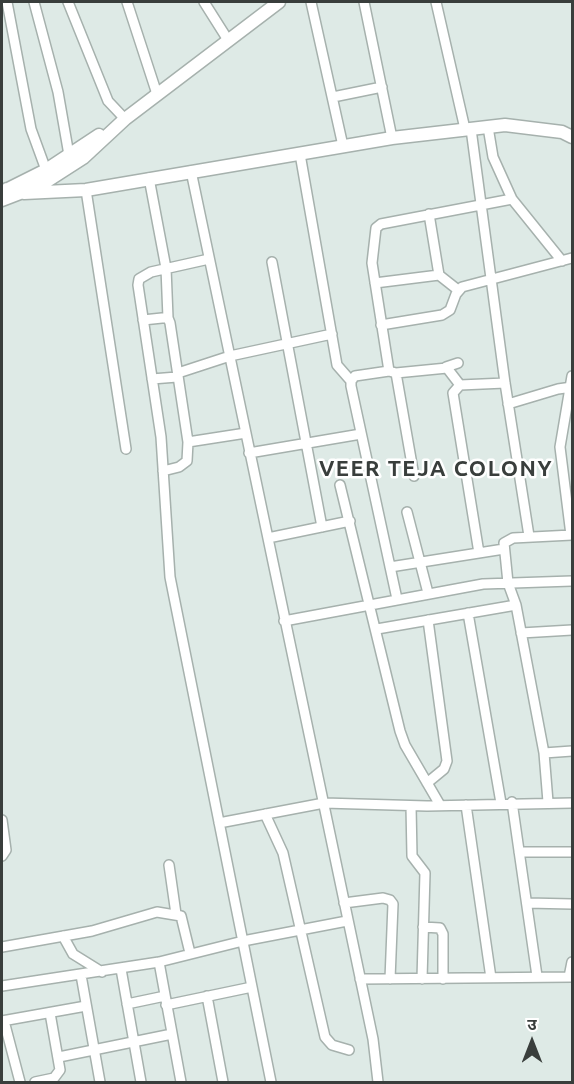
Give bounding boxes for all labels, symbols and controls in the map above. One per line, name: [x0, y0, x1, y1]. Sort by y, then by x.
district label: VEER TEJA COLONY: [319, 456, 553, 482]
north arrow: [502, 1012, 562, 1072]
text: उ: [527, 1015, 537, 1033]

